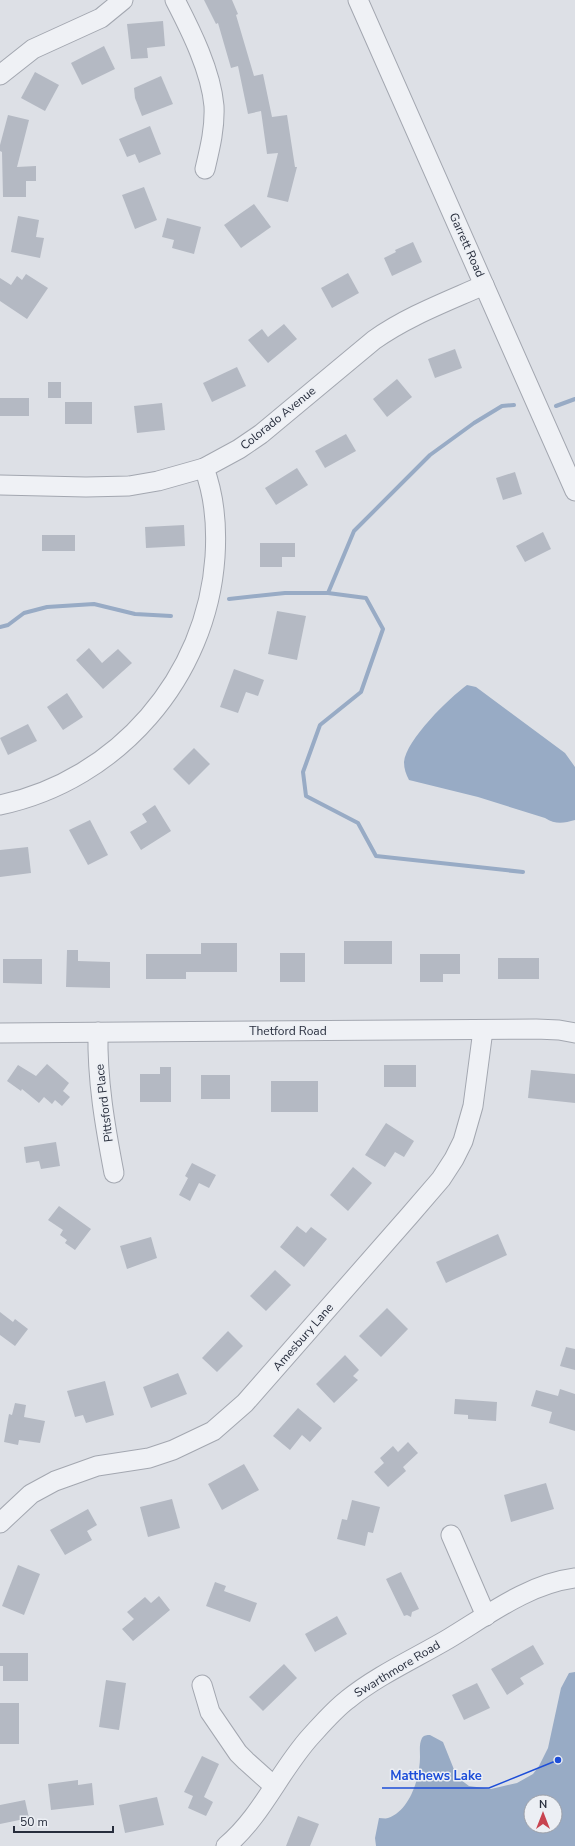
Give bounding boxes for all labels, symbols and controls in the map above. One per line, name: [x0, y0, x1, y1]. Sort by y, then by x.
street label: Garrett Road: [446, 210, 488, 280]
street label: Colorado Avenue: [237, 383, 319, 453]
street label: Thetford Road: [249, 1023, 327, 1039]
street label: Pittsford Place: [91, 1063, 117, 1143]
street label: Amesbury Lane: [269, 1300, 337, 1374]
street label: Swarthmore Road: [351, 1637, 443, 1701]
callout: Matthews Lake: [382, 1763, 489, 1788]
text: Matthews Lake: [390, 1767, 482, 1785]
north arrow: [523, 1794, 563, 1834]
text: N: [539, 1797, 547, 1812]
scale bar: [14, 1808, 113, 1834]
text: 50 m: [20, 1814, 48, 1830]

